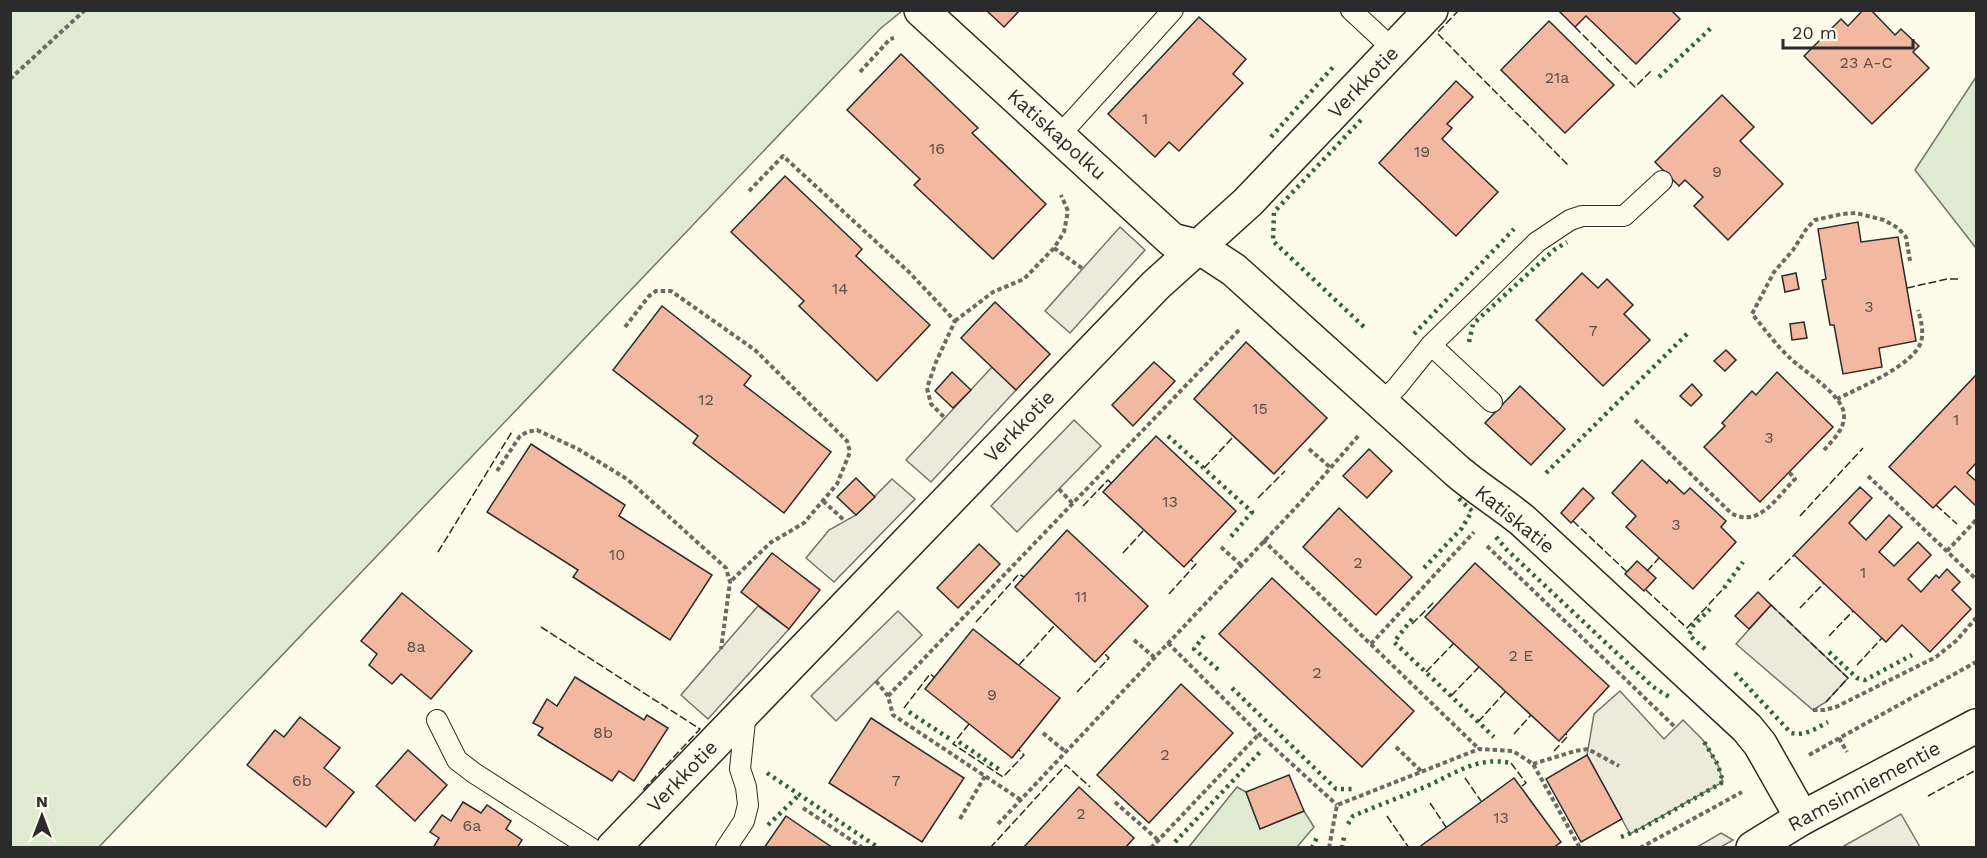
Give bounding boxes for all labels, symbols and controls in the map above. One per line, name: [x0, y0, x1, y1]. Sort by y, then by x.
scale bar: [1783, 12, 1914, 50]
text: 20 m: [1792, 22, 1837, 43]
street label: Verkkotie: [1323, 41, 1403, 123]
house number: 23 A-C: [1840, 53, 1892, 72]
house number: 21a: [1545, 68, 1569, 87]
street label: Katiskapolku: [1003, 83, 1111, 185]
house number: 1: [1142, 109, 1148, 128]
house number: 16: [929, 139, 945, 158]
house number: 19: [1414, 142, 1430, 161]
house number: 9: [1712, 162, 1722, 181]
house number: 14: [832, 279, 848, 298]
house number: 3: [1864, 297, 1874, 316]
house number: 7: [1589, 321, 1598, 340]
street label: Verkkotie: [979, 385, 1059, 467]
house number: 12: [698, 390, 714, 409]
house number: 15: [1252, 399, 1268, 418]
house number: 1: [1953, 410, 1959, 429]
house number: 3: [1764, 428, 1774, 447]
street label: Katiskatie: [1470, 480, 1560, 558]
house number: 13: [1162, 492, 1178, 511]
house number: 3: [1671, 515, 1681, 534]
house number: 10: [609, 545, 625, 564]
house number: 2: [1353, 553, 1363, 572]
house number: 1: [1860, 563, 1866, 582]
house number: 11: [1075, 587, 1087, 606]
house number: 8a: [407, 637, 425, 656]
house number: 2 E: [1509, 646, 1534, 665]
house number: 2: [1312, 663, 1322, 682]
house number: 9: [987, 685, 997, 704]
house number: 8b: [593, 723, 613, 742]
street label: Verkkotie: [642, 735, 722, 817]
street label: Ramsinniementie: [1784, 736, 1944, 836]
house number: 2: [1160, 745, 1170, 764]
house number: 6b: [292, 771, 312, 790]
house number: 7: [892, 771, 901, 790]
north arrow: [12, 786, 72, 846]
text: N: [36, 792, 48, 811]
house number: 2: [1076, 804, 1086, 823]
house number: 13: [1493, 808, 1509, 827]
house number: 6a: [463, 816, 481, 835]

